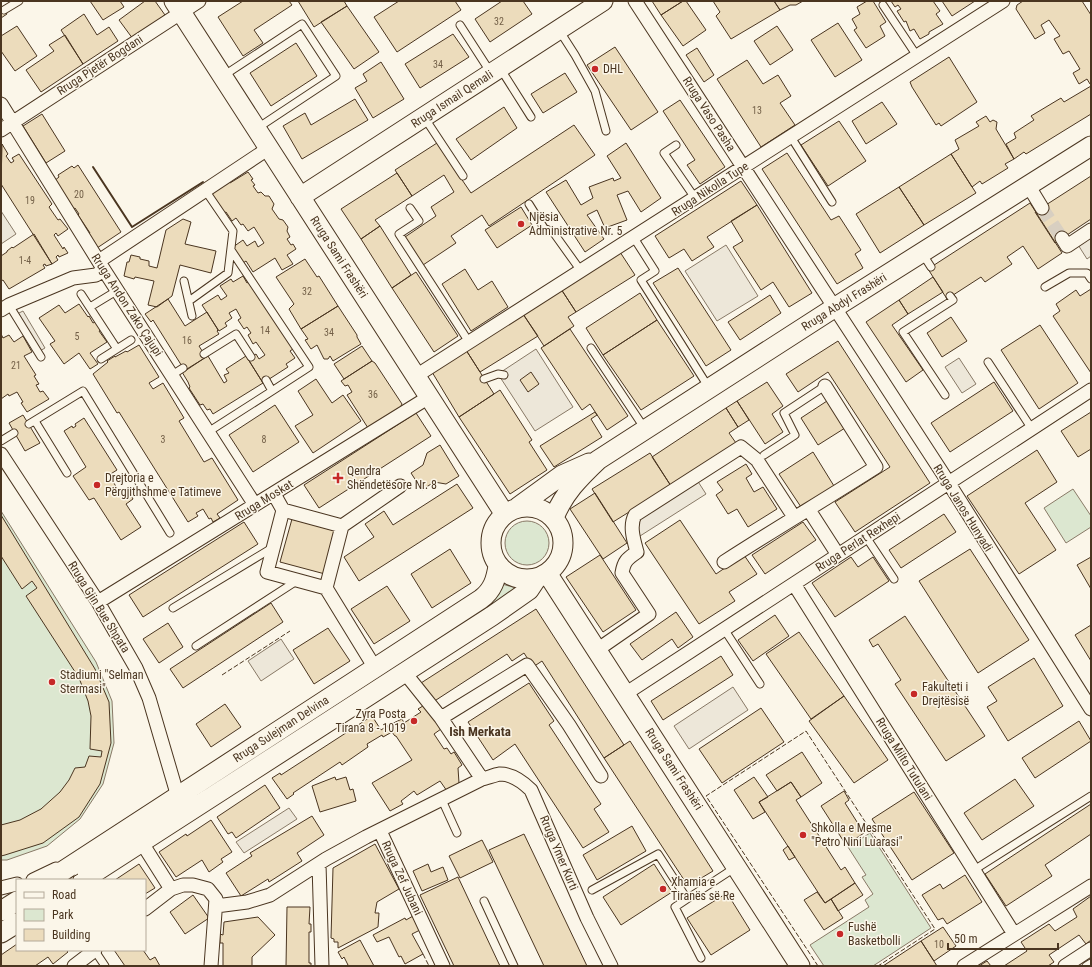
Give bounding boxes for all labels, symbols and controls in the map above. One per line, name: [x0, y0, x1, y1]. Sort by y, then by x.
house number: 32: [494, 16, 504, 27]
street label: Rruga Pjetër Bogdani: [54, 32, 146, 98]
house number: 34: [433, 59, 443, 70]
place label: DHL: [603, 62, 623, 76]
marker: DHL: [590, 64, 600, 74]
street label: Rruga Ismail Qemali: [408, 67, 496, 131]
street label: Rruga Vaso Pasha: [680, 74, 738, 154]
house number: 13: [752, 105, 762, 116]
street label: Rruga Nikolla Tupe: [669, 159, 751, 219]
house number: 20: [74, 189, 84, 200]
house number: 19: [25, 195, 35, 206]
place label: Njësia Administrative Nr. 5: [529, 210, 622, 238]
street label: Rruga Sami Frashëri: [307, 213, 371, 301]
marker: Njësia Administrative Nr. 5: [516, 219, 526, 229]
street label: Rruga Andon Zako Çajupi: [89, 251, 165, 359]
house number: 1-4: [19, 255, 31, 266]
street label: Rruga Abdyl Frashëri: [799, 270, 889, 334]
house number: 32: [302, 286, 312, 297]
house number: 14: [260, 325, 270, 336]
house number: 34: [324, 327, 334, 338]
house number: 5: [75, 331, 80, 342]
house number: 16: [182, 335, 192, 346]
house number: 21: [11, 360, 21, 371]
house number: 36: [368, 389, 378, 400]
house number: 3: [161, 434, 166, 445]
house number: 8: [262, 434, 267, 445]
street label: Rruga Janos Hunyadi: [930, 462, 996, 554]
place label: Qendra Shëndetësore Nr. 8: [347, 464, 437, 492]
place label: Drejtoria e Përgjithshme e Tatimeve: [105, 471, 222, 499]
marker: Qendra Shëndetësore Nr. 8: [332, 472, 344, 484]
street label: Rruga Moskat: [233, 476, 296, 523]
marker: Drejtoria e Përgjithshme e Tatimeve: [92, 480, 102, 490]
street label: Rruga Perlat Rexhepi: [813, 509, 903, 575]
street label: Rruga Gjin Bue Shpata: [65, 559, 133, 655]
place label: Stadiumi "Selman Stermasi": [60, 668, 144, 696]
marker: Stadiumi "Selman Stermasi": [47, 677, 57, 687]
place label: Fakulteti i Drejtësisë: [922, 680, 970, 708]
marker: Fakulteti i Drejtësisë: [909, 689, 919, 699]
street label: Rruga Sulejman Delvina: [230, 693, 332, 765]
place label: Zyra Posta Tirana 8 - 1019: [335, 707, 406, 735]
street label: Rruga Milto Tutulani: [873, 715, 935, 803]
marker: Zyra Posta Tirana 8 - 1019: [409, 716, 419, 726]
district label: Ish Merkata: [449, 724, 511, 739]
street label: Rruga Sami Frashëri: [642, 725, 706, 813]
street label: Rruga Ymer Kurti: [537, 814, 581, 892]
place label: Shkolla e Mesme "Petro Nini Luarasi": [811, 821, 903, 849]
marker: Shkolla e Mesme "Petro Nini Luarasi": [798, 830, 808, 840]
street label: Rruga Zef Jubani: [379, 839, 425, 917]
place label: Xhamia e Tiranës së Re: [671, 875, 735, 903]
legend: [16, 879, 146, 951]
marker: Xhamia e Tiranës së Re: [658, 884, 668, 894]
text: Road: [52, 888, 76, 902]
text: Park: [52, 908, 74, 922]
place label: Fushë Basketbolli: [848, 920, 900, 948]
scale bar: [948, 925, 1058, 951]
text: Building: [52, 928, 90, 942]
marker: Fushë Basketbolli: [835, 929, 845, 939]
text: 50 m: [954, 932, 978, 946]
house number: 10: [934, 939, 944, 950]

